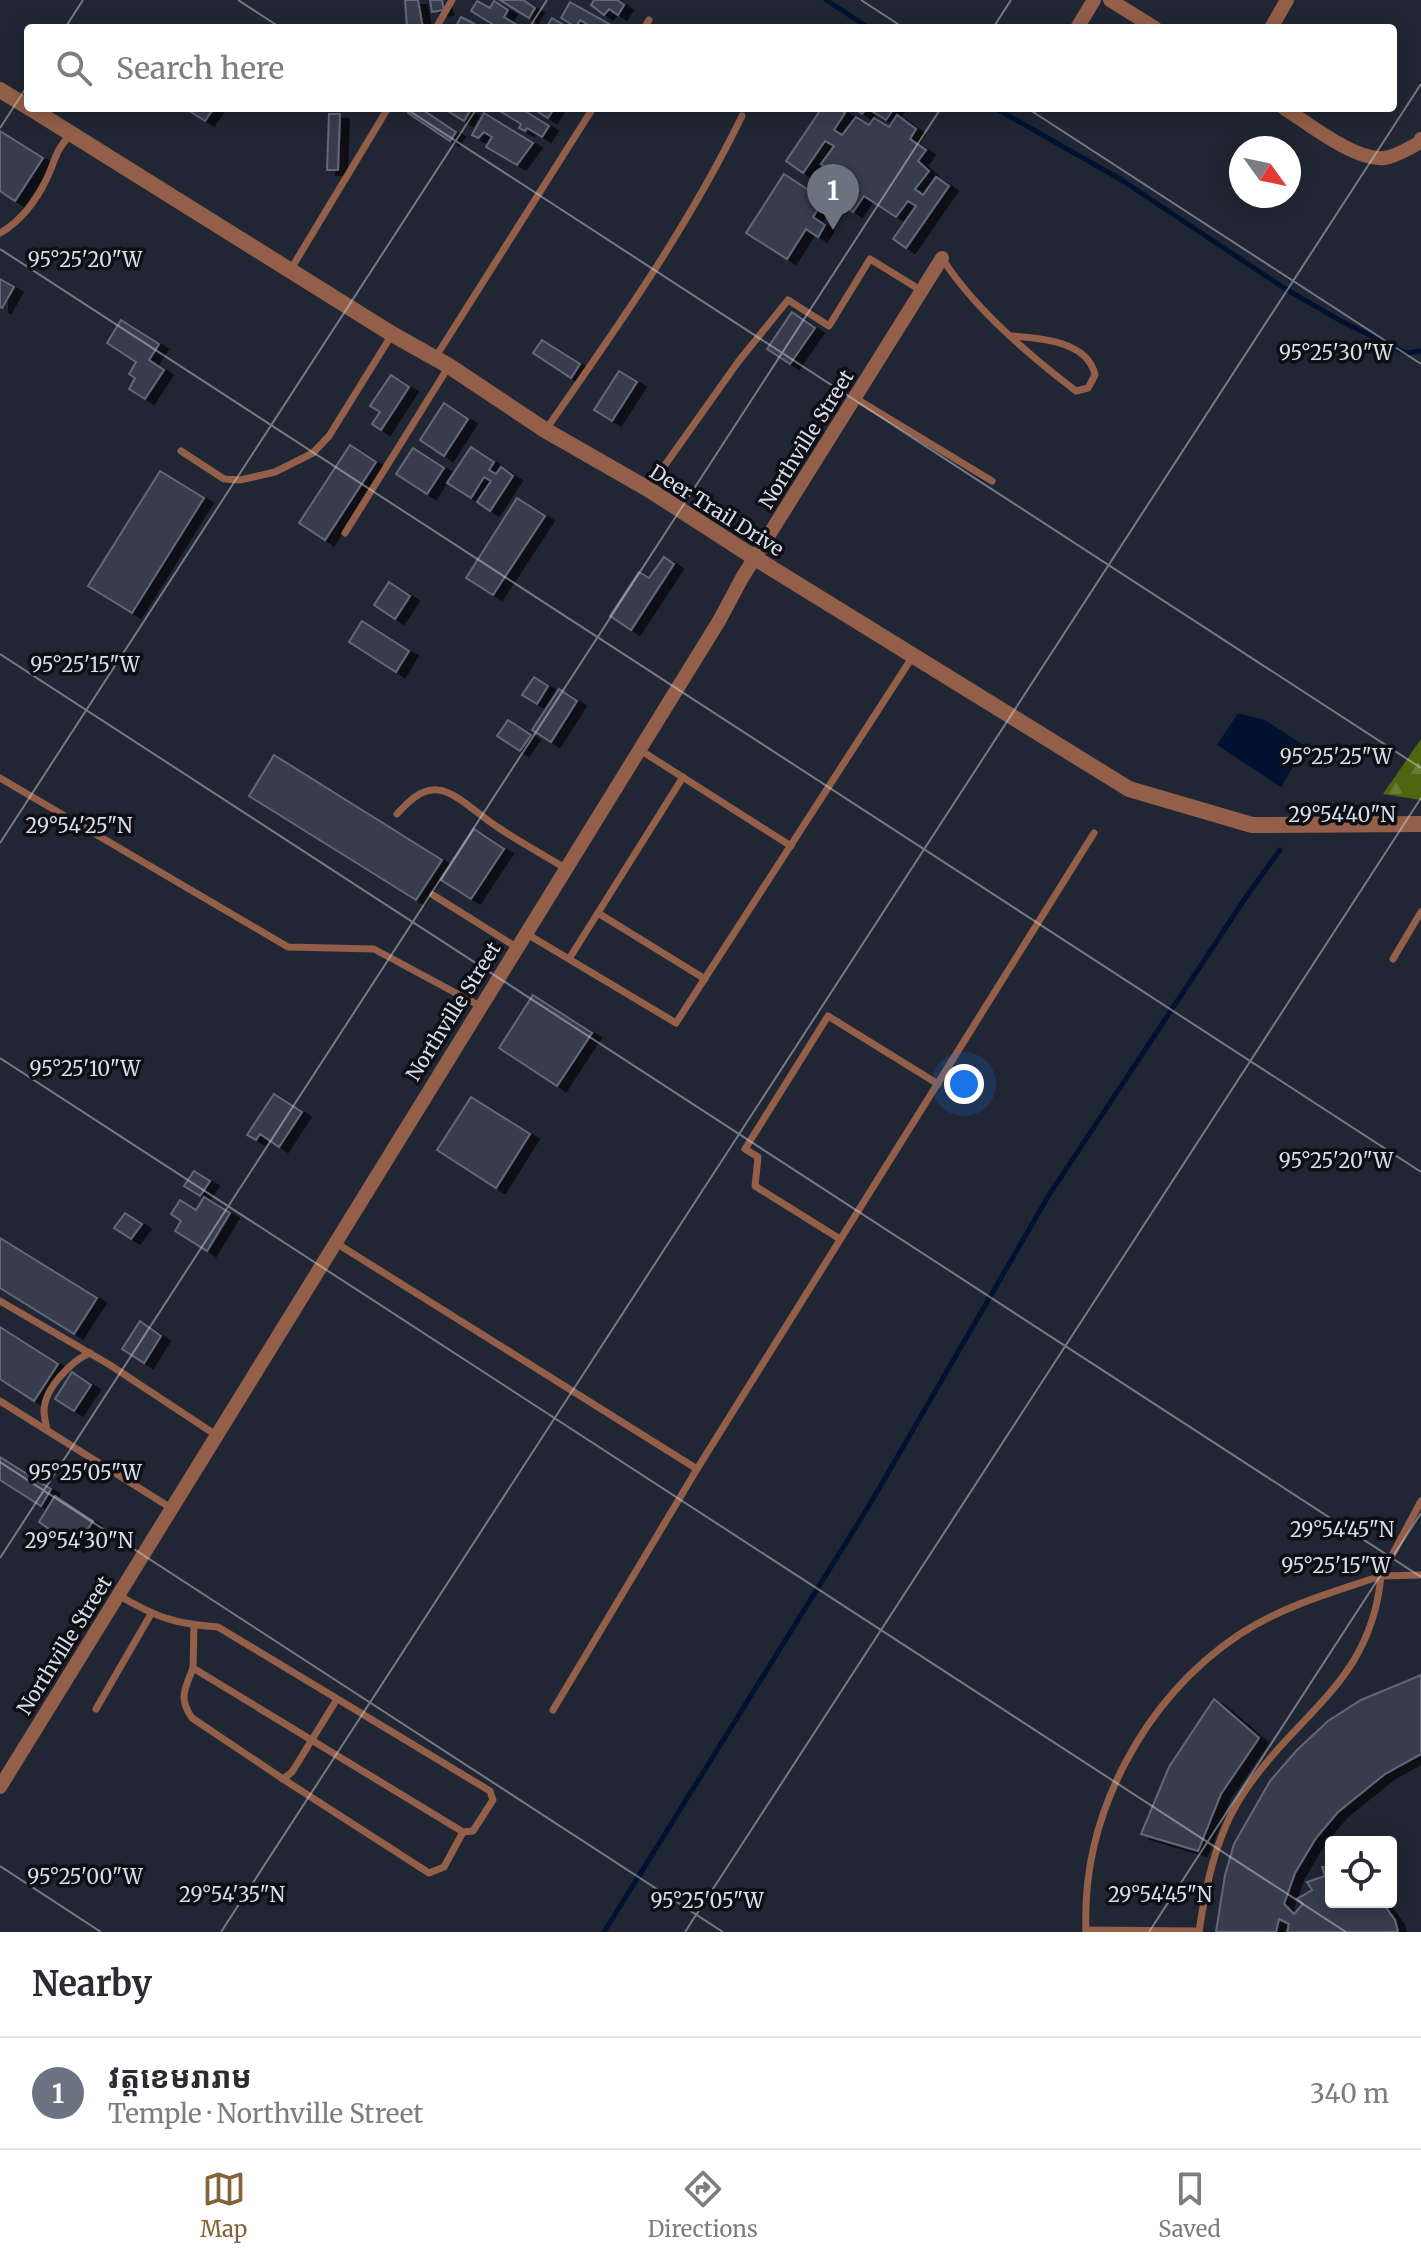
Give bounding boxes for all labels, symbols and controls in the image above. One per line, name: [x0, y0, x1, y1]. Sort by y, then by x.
search box: [24, 24, 1397, 112]
icon: search: [52, 46, 96, 90]
text: Search here: [116, 49, 284, 87]
north arrow: [1229, 136, 1301, 208]
pin: 1: [807, 164, 859, 230]
text: 95°25'20"W: [28, 247, 143, 272]
text: 95°25'30"W: [1279, 340, 1394, 365]
street label: Northville Street: [753, 365, 859, 513]
street label: Deer Trail Drive: [645, 459, 789, 561]
text: 95°25'15"W: [30, 652, 141, 677]
text: 95°25'25"W: [1280, 744, 1393, 769]
text: 29°54'40"N: [1288, 802, 1396, 827]
text: 29°54'25"N: [26, 813, 133, 838]
street label: Northville Street: [400, 937, 506, 1085]
text: 95°25'10"W: [29, 1056, 142, 1081]
your location: [944, 1064, 984, 1104]
text: 95°25'20"W: [1279, 1148, 1394, 1173]
text: 95°25'05"W: [28, 1460, 143, 1485]
text: 29°54'45"N: [1290, 1517, 1395, 1542]
text: 29°54'30"N: [25, 1528, 134, 1553]
text: 95°25'15"W: [1281, 1553, 1392, 1578]
street label: Northville Street: [11, 1571, 117, 1719]
map controls: [1325, 1836, 1397, 1908]
button: locate: [1325, 1836, 1397, 1908]
text: 95°25'00"W: [27, 1864, 144, 1889]
text: 29°54'35"N: [179, 1882, 286, 1907]
text: 29°54'45"N: [1108, 1882, 1213, 1907]
text: 95°25'05"W: [650, 1888, 765, 1913]
text: Nearby: [32, 1963, 152, 2005]
text: វត្តខេមរារាម: [108, 2058, 252, 2096]
text: 1: [52, 2077, 64, 2110]
text: 340 m: [1310, 2077, 1389, 2110]
text: Temple · Northville Street: [108, 2097, 424, 2130]
tab: Map: [200, 2167, 247, 2243]
tab: Directions: [648, 2167, 758, 2243]
tab: Saved: [1158, 2167, 1221, 2243]

